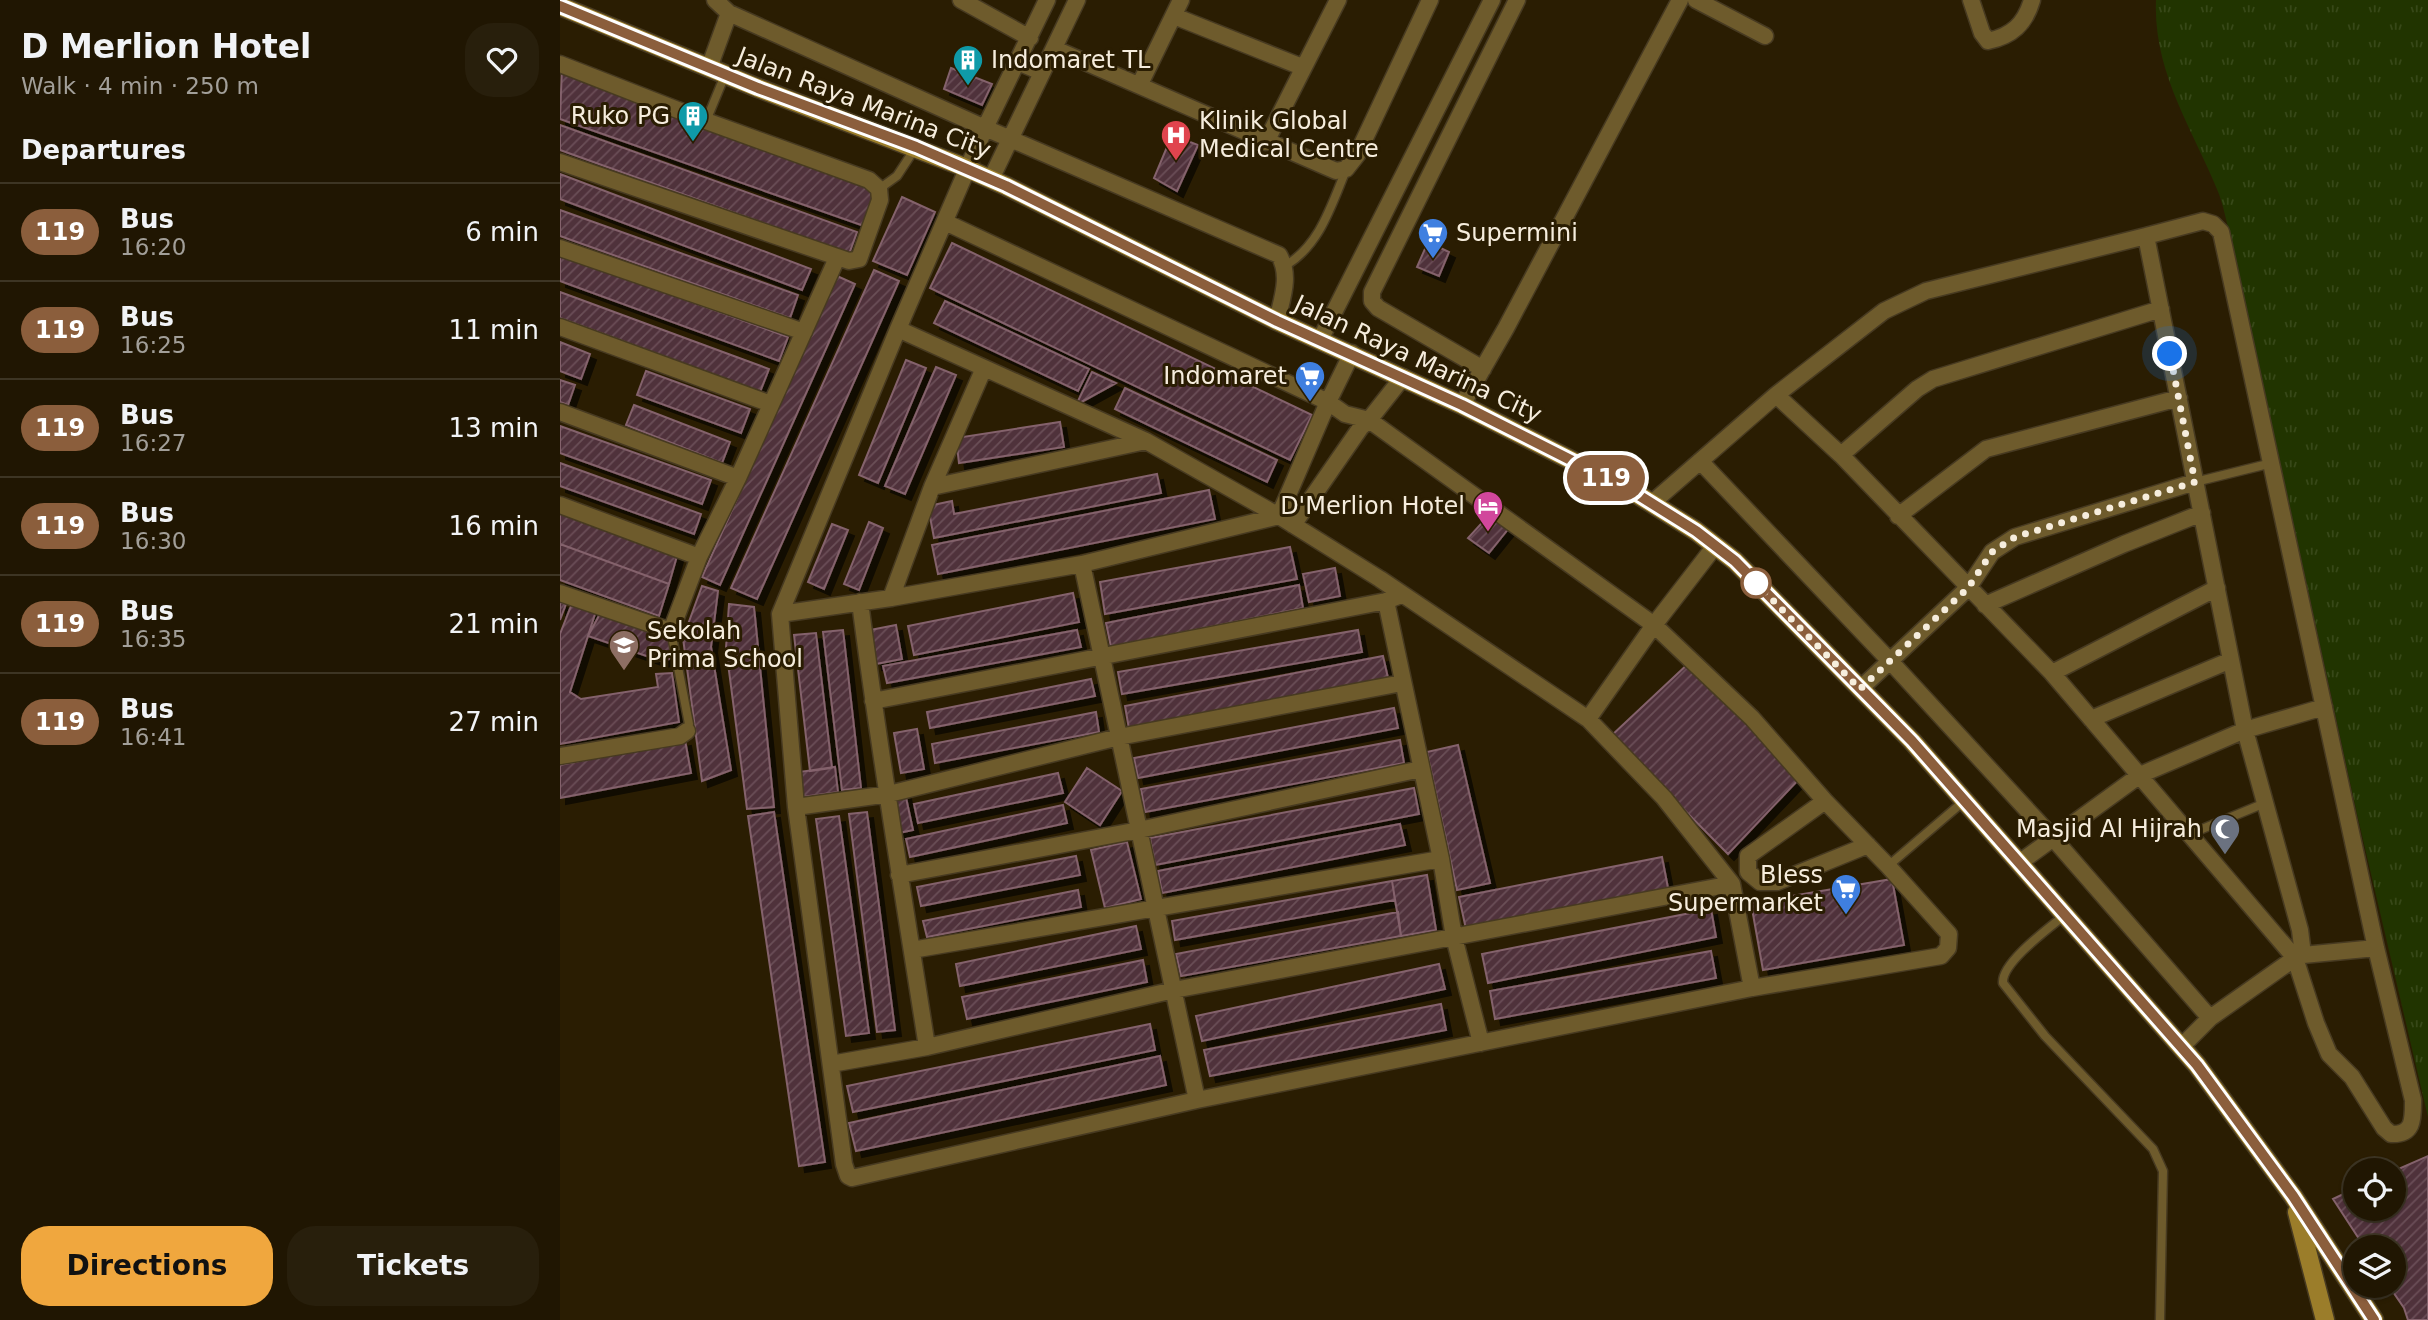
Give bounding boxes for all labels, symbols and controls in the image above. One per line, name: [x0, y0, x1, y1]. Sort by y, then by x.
button: heart: [465, 23, 539, 97]
text: D Merlion Hotel: [21, 27, 311, 66]
street label: Jalan Raya Marina City: [731, 41, 995, 164]
building icon: Indomaret TL: [951, 43, 985, 87]
place label: Indomaret TL: [991, 46, 1151, 74]
text: Walk · 4 min · 250 m: [21, 73, 259, 99]
building icon: Ruko PG: [676, 99, 710, 143]
place label: Ruko PG: [571, 102, 670, 130]
place label: Klinik Global Medical Centre: [1199, 107, 1379, 163]
hospital icon: Klinik Global Medical Centre: [1159, 118, 1193, 162]
text: Departures: [21, 135, 186, 165]
text: Bus: [120, 204, 174, 234]
supermarket icon: Supermini: [1416, 216, 1450, 260]
text: 6 min: [465, 217, 539, 247]
text: 119: [35, 218, 85, 246]
place label: Supermini: [1456, 219, 1578, 247]
text: 16:20: [120, 234, 186, 260]
street label: Jalan Raya Marina City: [1288, 288, 1546, 429]
text: Bus: [120, 302, 174, 332]
text: 11 min: [449, 315, 539, 345]
text: 119: [35, 316, 85, 344]
text: 16:25: [120, 332, 186, 358]
your location: [2152, 336, 2187, 371]
supermarket icon: Indomaret: [1293, 359, 1327, 403]
place label: Indomaret: [1163, 362, 1287, 390]
text: Bus: [120, 400, 174, 430]
text: 13 min: [449, 413, 539, 443]
text: 119: [35, 414, 85, 442]
text: 16:27: [120, 430, 186, 456]
line badge: 119: [1566, 455, 1646, 501]
text: 119: [1581, 464, 1631, 492]
hotel icon: D'Merlion Hotel: [1471, 489, 1505, 533]
place label: D'Merlion Hotel: [1280, 492, 1465, 520]
text: Bus: [120, 498, 174, 528]
text: 16 min: [449, 511, 539, 541]
text: 119: [35, 512, 85, 540]
text: 16:30: [120, 528, 186, 554]
unlabelled marker: [1741, 568, 1771, 598]
text: Bus: [120, 596, 174, 626]
text: 21 min: [449, 609, 539, 639]
text: 119: [35, 610, 85, 638]
place label: Sekolah Prima School: [647, 617, 803, 673]
text: 16:35: [120, 626, 186, 652]
school or university icon: Sekolah Prima School: [607, 628, 641, 672]
text: Bus: [120, 694, 174, 724]
text: 27 min: [449, 707, 539, 737]
text: 119: [35, 708, 85, 736]
text: 16:41: [120, 724, 186, 750]
mosque icon: Masjid Al Hijrah: [2208, 812, 2242, 856]
place label: Masjid Al Hijrah: [2016, 815, 2202, 843]
place label: Bless Supermarket: [1668, 861, 1823, 917]
supermarket icon: Bless Supermarket: [1829, 872, 1863, 916]
map controls: [2343, 1158, 2406, 1298]
button: locate: [2343, 1158, 2406, 1221]
button: Directions: [21, 1226, 273, 1306]
button: Tickets: [287, 1226, 539, 1306]
button: layers: [2343, 1235, 2406, 1298]

